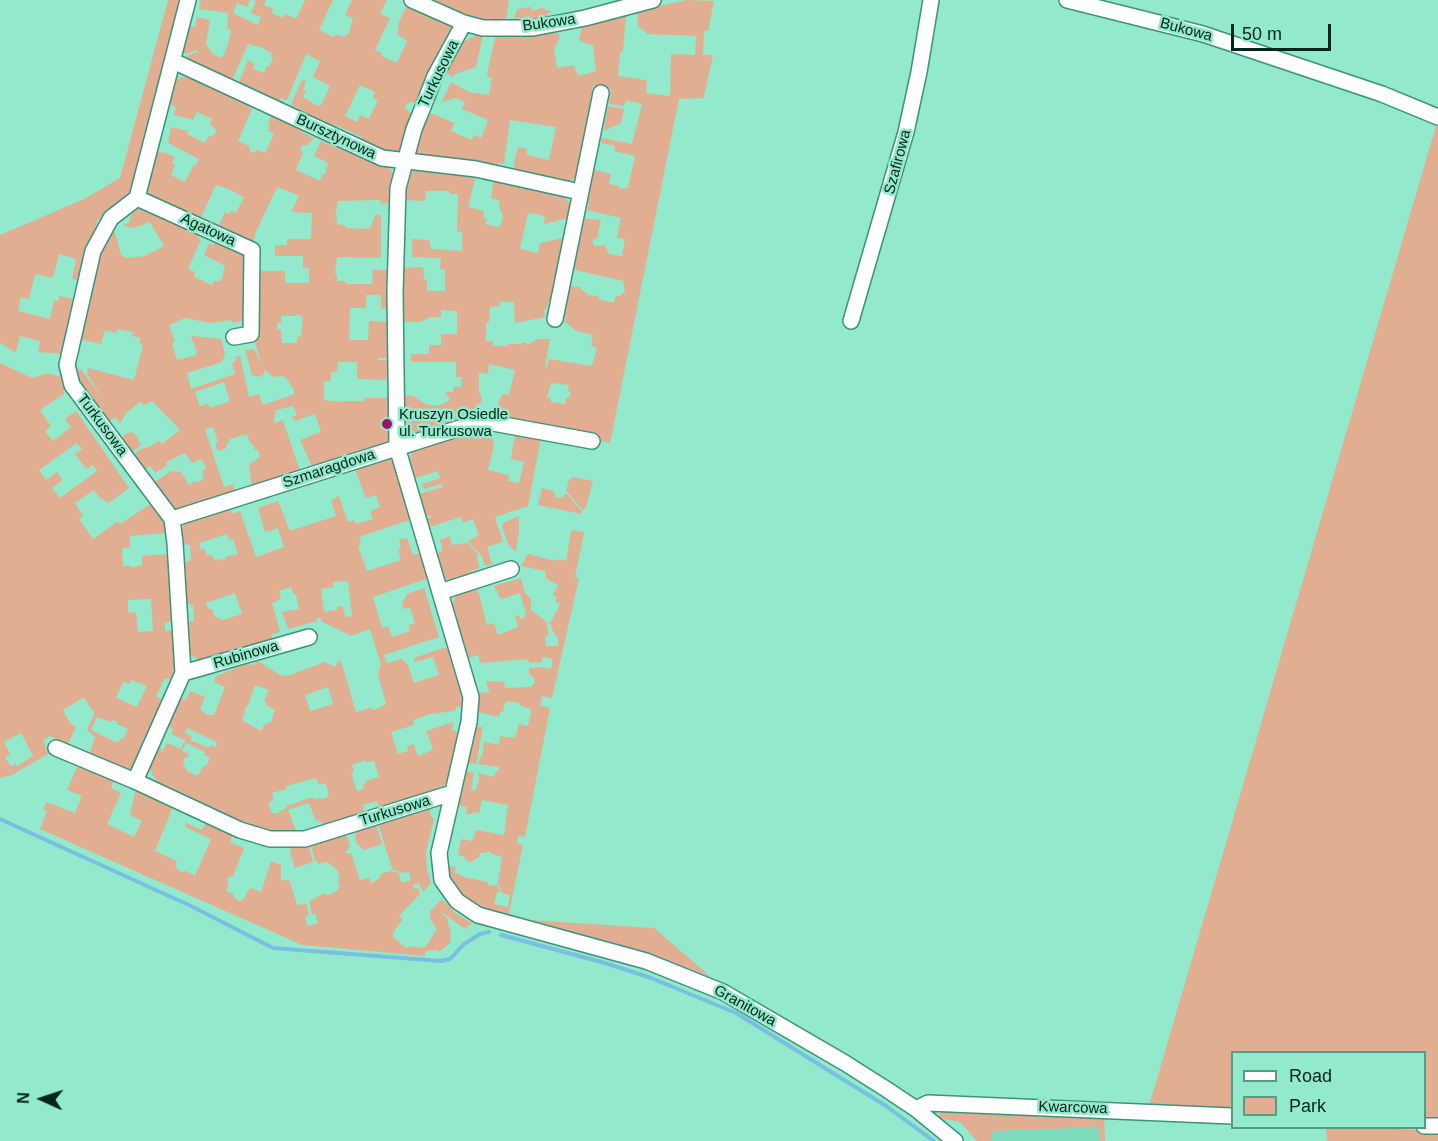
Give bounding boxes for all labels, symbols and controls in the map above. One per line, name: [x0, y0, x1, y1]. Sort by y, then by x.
street label: Bukowa: [521, 10, 577, 36]
scale bar: [1234, 12, 1334, 50]
street label: Bukowa: [1158, 14, 1214, 46]
text: 50 m: [1242, 24, 1282, 44]
street label: Turkusowa: [415, 37, 463, 111]
street label: Bursztynowa: [293, 111, 379, 163]
street label: Szafirowa: [881, 128, 915, 196]
street label: Agatowa: [178, 210, 238, 250]
street label: Turkusowa: [73, 391, 131, 459]
place label: Kruszyn Osiedle ul. Turkusowa: [399, 406, 508, 441]
marker: Kruszyn Osiedle ul. Turkusowa: [380, 417, 394, 431]
street label: Szmaragdowa: [281, 446, 377, 492]
street label: Rubinowa: [211, 637, 281, 673]
street label: Turkusowa: [358, 792, 432, 830]
street label: Granitowa: [711, 982, 779, 1030]
legend: [1231, 1051, 1426, 1129]
text: Road: [1289, 1066, 1332, 1086]
north arrow: [12, 1069, 72, 1129]
text: N: [15, 1092, 32, 1104]
text: Park: [1289, 1096, 1326, 1116]
street label: Kwarcowa: [1038, 1098, 1108, 1118]

